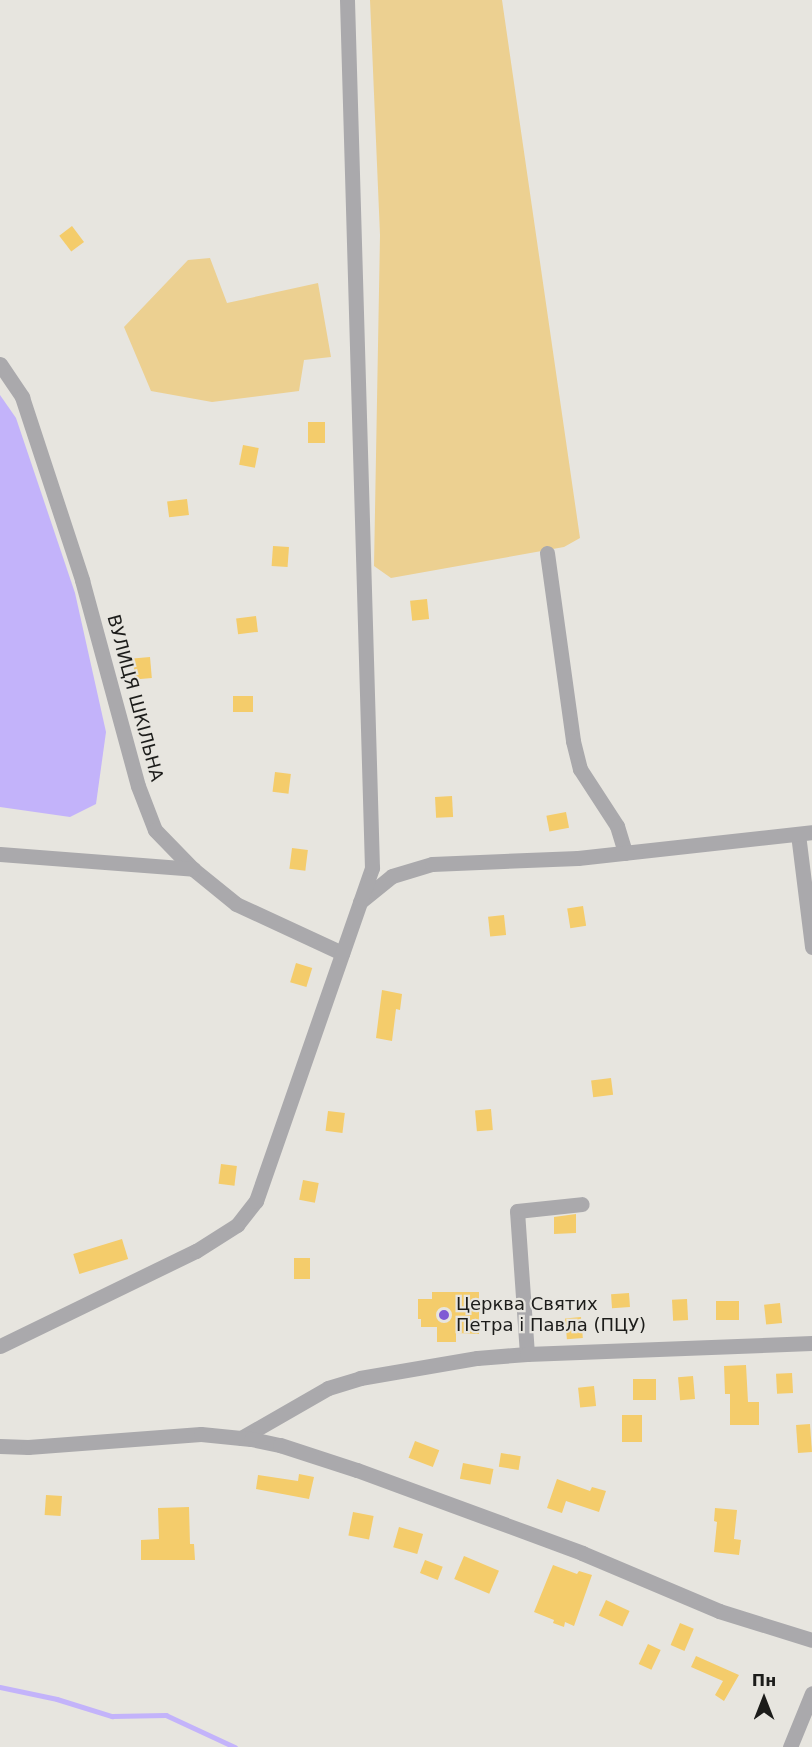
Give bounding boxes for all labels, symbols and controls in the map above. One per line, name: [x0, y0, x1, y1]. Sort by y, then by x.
street label: ВУЛИЦЯ ШКІЛЬНА: [102, 612, 168, 784]
place label: Церква Святих Петра і Павла (ПЦУ): [456, 1294, 646, 1336]
marker: Церква Святих Петра і Павла (ПЦУ): [437, 1308, 451, 1322]
north arrow: [734, 1669, 794, 1729]
text: Пн: [752, 1671, 776, 1690]

